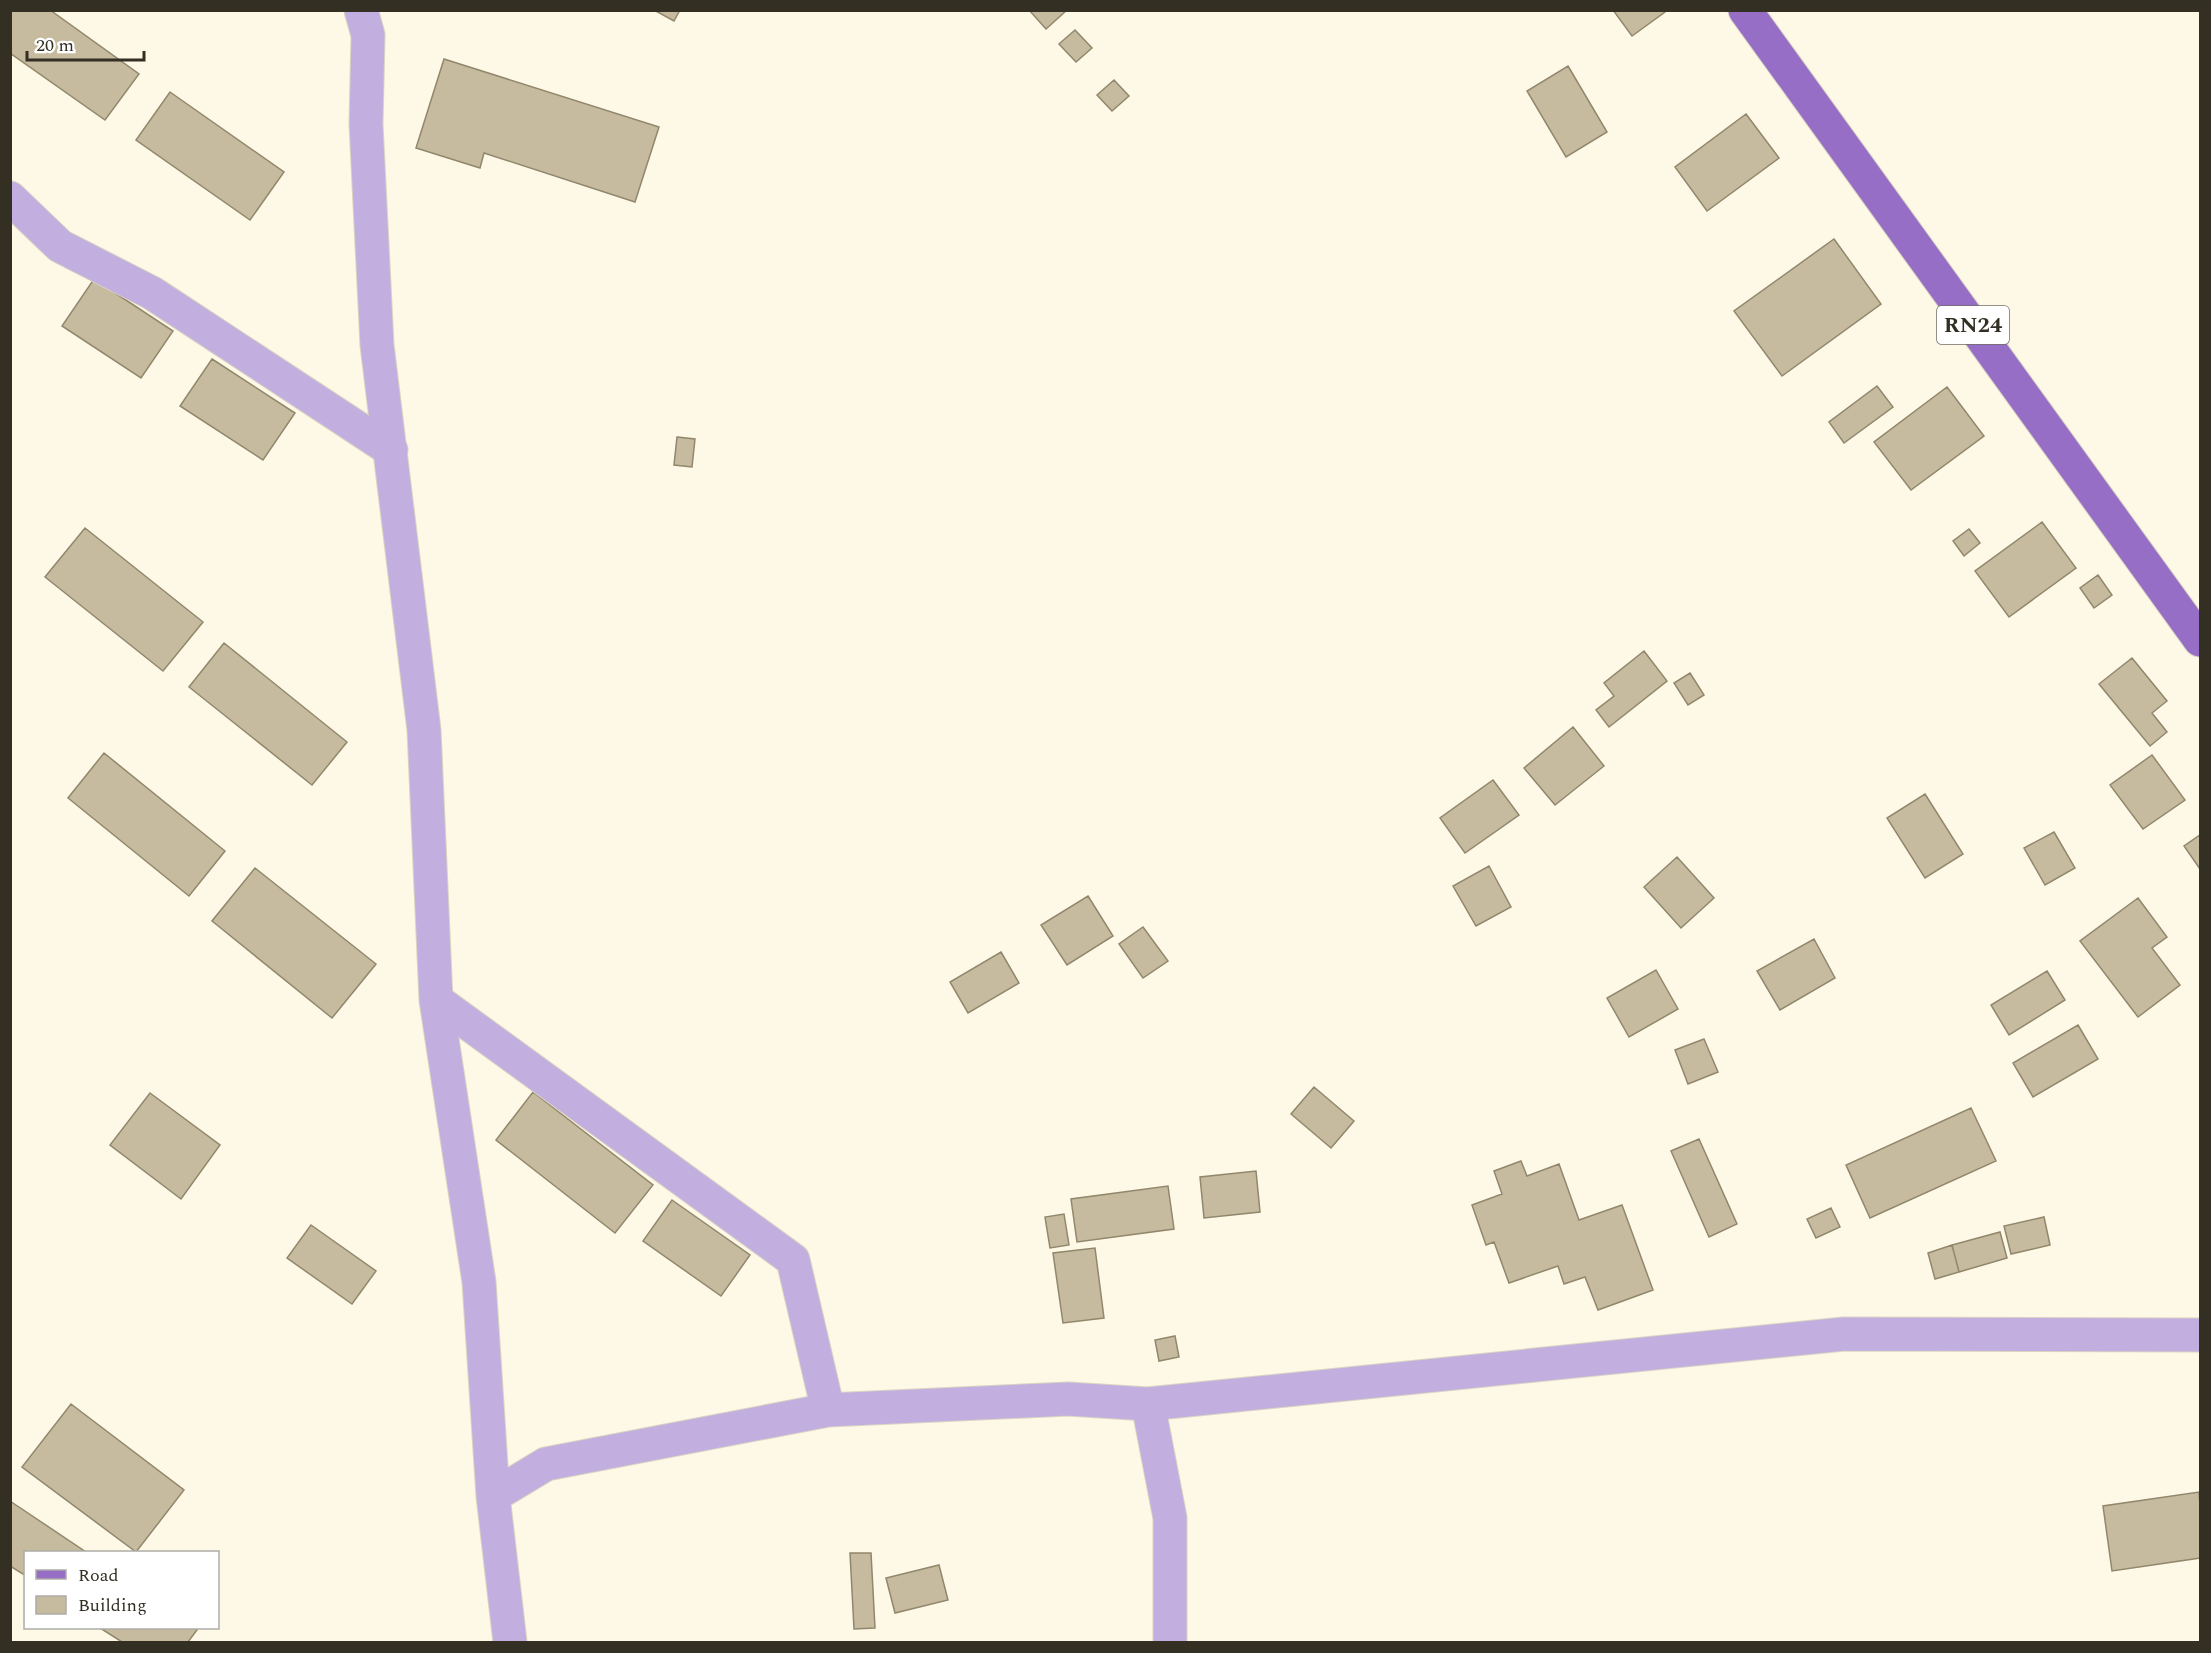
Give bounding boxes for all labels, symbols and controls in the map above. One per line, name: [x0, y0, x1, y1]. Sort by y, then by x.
scale bar: [27, 24, 144, 62]
text: 20 m: [36, 32, 74, 59]
road number: RN24: [1937, 306, 2009, 344]
legend: [24, 1551, 219, 1629]
text: Road: [78, 1562, 119, 1589]
text: Building: [78, 1592, 147, 1619]

